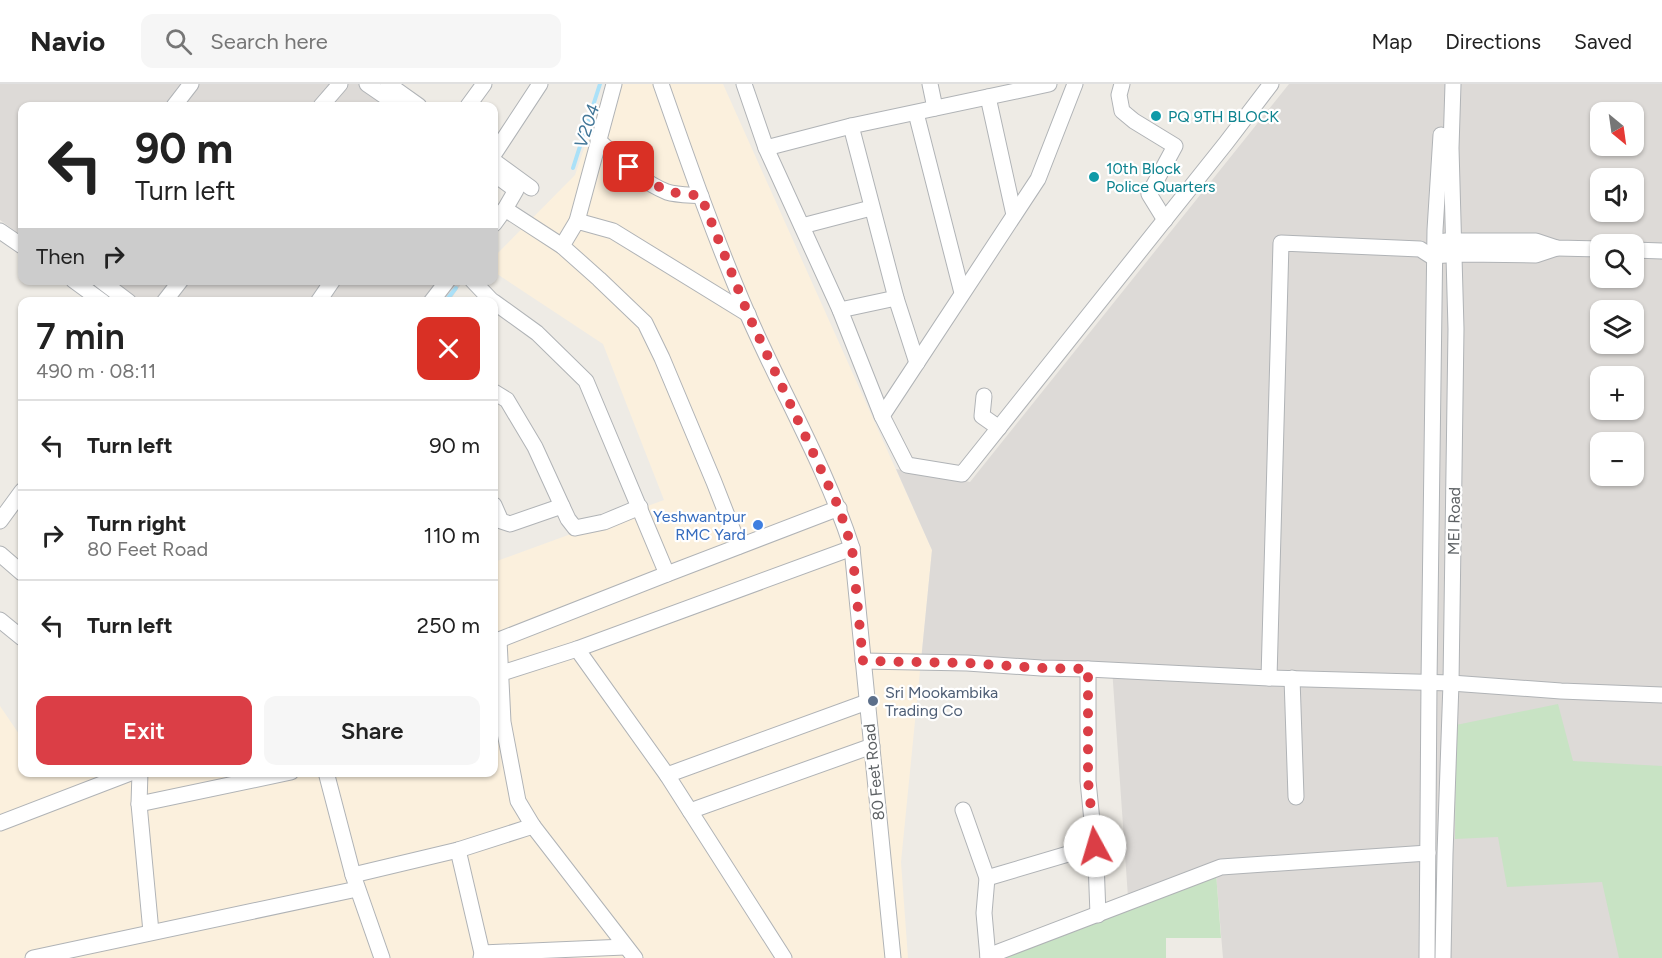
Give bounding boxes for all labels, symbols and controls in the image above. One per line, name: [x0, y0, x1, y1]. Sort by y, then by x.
search box: [141, 14, 561, 68]
text: Navio: [30, 24, 105, 58]
icon: search: [162, 25, 195, 58]
text: Search here: [210, 28, 328, 55]
text: Map: [1371, 29, 1412, 54]
text: Directions: [1445, 29, 1541, 54]
text: Saved: [1574, 29, 1632, 54]
water label: V204: [570, 101, 604, 151]
north arrow: [1590, 102, 1644, 156]
map controls: [1590, 102, 1644, 486]
place label: PQ 9TH BLOCK: [1168, 107, 1279, 126]
marker: PQ 9TH BLOCK: [1149, 109, 1163, 123]
text: 90 m: [135, 123, 233, 174]
icon: left: [36, 126, 114, 204]
pin: [603, 141, 654, 192]
icon: arrive: [612, 150, 645, 183]
place label: 10th Block Police Quarters: [1106, 159, 1216, 196]
button: sound: [1590, 168, 1644, 222]
marker: 10th Block Police Quarters: [1087, 170, 1101, 184]
text: Turn left: [135, 174, 235, 207]
button: search: [1590, 234, 1644, 288]
icon: right: [97, 240, 130, 273]
text: Then: [36, 243, 85, 270]
button: layers: [1590, 300, 1644, 354]
text: 7 min: [36, 315, 125, 358]
button: close: [417, 317, 480, 380]
text: 490 m · 08:11: [36, 359, 156, 383]
button: +: [1590, 366, 1644, 420]
icon: left: [36, 429, 69, 462]
text: Turn left: [87, 432, 173, 459]
text: 90 m: [429, 432, 480, 459]
button: −: [1590, 432, 1644, 486]
street label: MEI Road: [1444, 487, 1464, 555]
place label: Yeshwantpur RMC Yard: [653, 507, 747, 544]
text: Turn right: [87, 510, 186, 537]
marker: Yeshwantpur RMC Yard: [751, 518, 765, 532]
icon: right: [36, 519, 69, 552]
text: 110 m: [424, 522, 480, 549]
text: 80 Feet Road: [87, 537, 208, 561]
icon: left: [36, 609, 69, 642]
text: Turn left: [87, 612, 173, 639]
text: 250 m: [417, 612, 480, 639]
place label: Sri Mookambika Trading Co: [885, 683, 998, 720]
marker: Sri Mookambika Trading Co: [866, 694, 880, 708]
button: Exit: [36, 696, 252, 765]
button: Share: [264, 696, 480, 765]
street label: 80 Feet Road: [859, 723, 889, 821]
position arrow: [1063, 814, 1127, 878]

